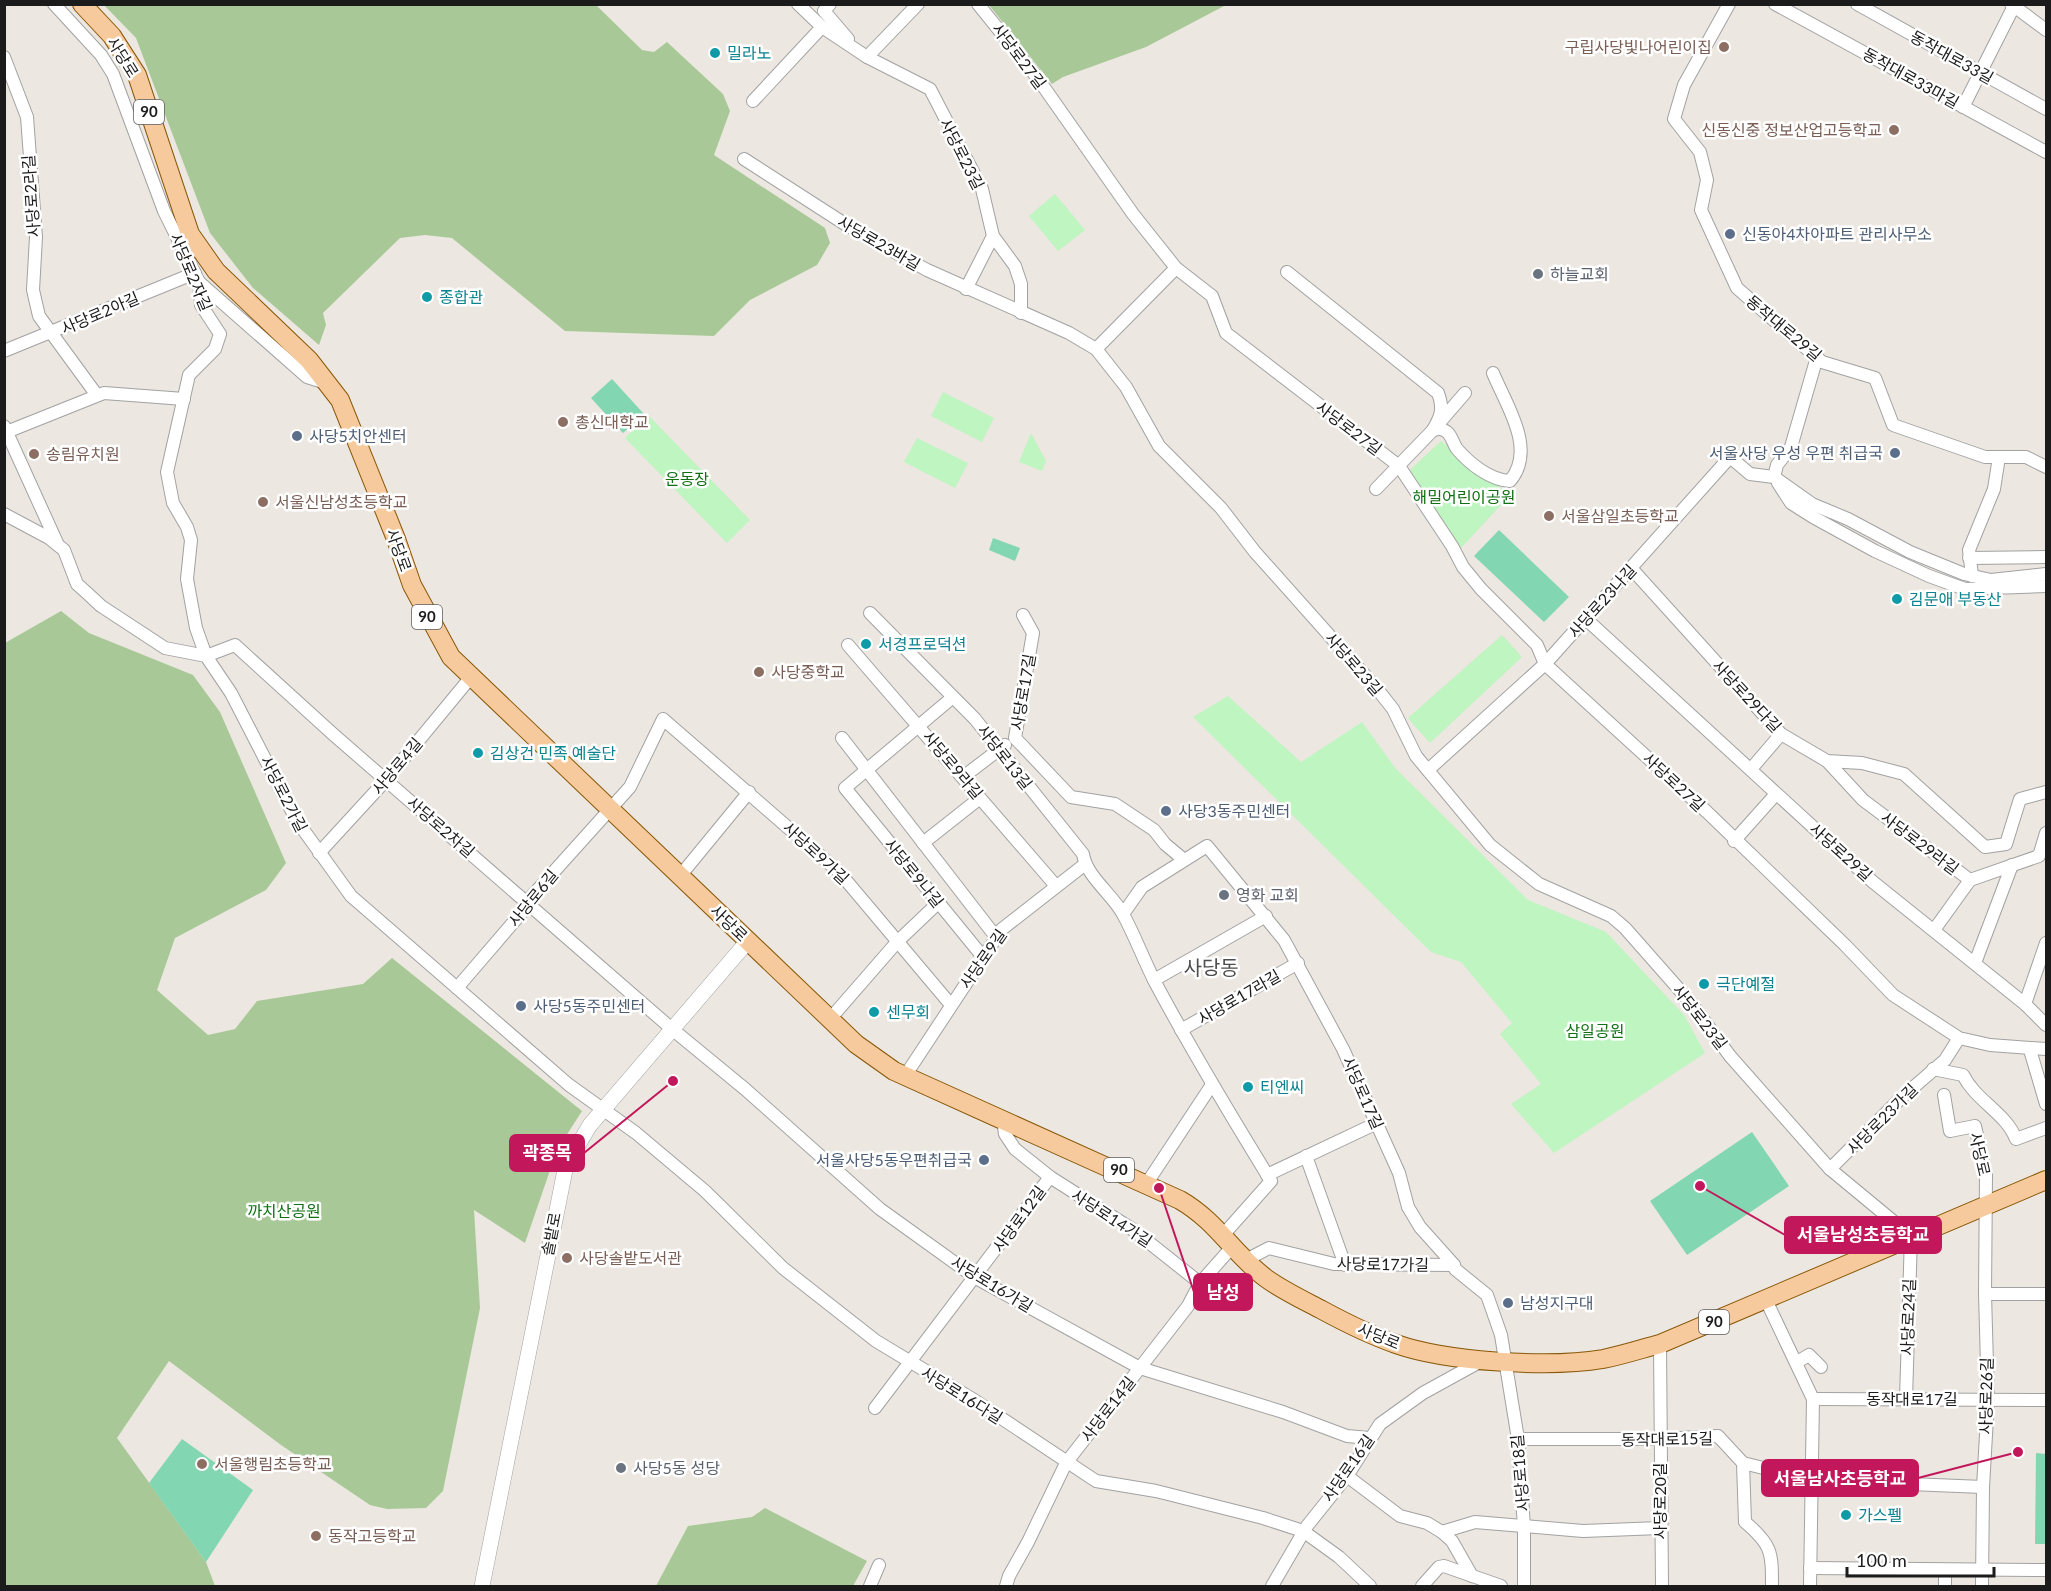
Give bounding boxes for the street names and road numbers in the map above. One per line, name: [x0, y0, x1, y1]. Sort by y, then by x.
street label: 사당로27길: [989, 19, 1050, 92]
street label: 동작대로33길: [1907, 26, 1997, 87]
street label: 사당로: [104, 33, 143, 81]
street label: 동작대로33마길: [1860, 43, 1963, 112]
road number: 90: [134, 100, 164, 124]
street label: 사당로23길: [936, 115, 988, 193]
street label: 사당로2라길: [18, 154, 43, 238]
street label: 사당로23바길: [835, 211, 924, 274]
street label: 사당로2자길: [167, 230, 216, 314]
street label: 사당로2아길: [58, 288, 142, 337]
street label: 동작대로29길: [1743, 291, 1826, 365]
street label: 사당로27길: [1313, 397, 1386, 458]
street label: 사당로: [383, 526, 416, 574]
street label: 사당로23나길: [1564, 560, 1640, 641]
road number: 90: [412, 605, 442, 629]
street label: 사당로23길: [1322, 628, 1387, 699]
street label: 사당로17길: [1006, 652, 1039, 732]
street label: 사당로29다길: [1709, 655, 1786, 736]
street label: 사당로13길: [974, 720, 1037, 793]
street label: 사당로9라길: [919, 727, 987, 803]
street label: 사당로4길: [367, 733, 426, 798]
street label: 사당로27길: [1640, 748, 1709, 815]
street label: 사당로2가길: [257, 753, 312, 835]
street label: 사당로2차길: [404, 792, 479, 861]
street label: 사당로29라길: [1878, 807, 1963, 878]
street label: 사당로9가길: [780, 817, 853, 888]
street label: 사당로29길: [1806, 819, 1876, 885]
street label: 사당로9나길: [881, 834, 948, 911]
street label: 사당로6길: [504, 865, 561, 930]
street label: 사당로: [707, 900, 752, 945]
street label: 사당로9길: [955, 925, 1010, 992]
street label: 사당로17라길: [1194, 965, 1283, 1028]
street label: 사당로23길: [1669, 980, 1732, 1053]
street label: 사당로17길: [1339, 1054, 1388, 1132]
street label: 사당로23가길: [1842, 1079, 1921, 1158]
street label: 사당로: [1966, 1130, 1995, 1178]
road number: 90: [1104, 1158, 1134, 1182]
street label: 사당로12길: [988, 1182, 1049, 1256]
street label: 사당로14가길: [1068, 1185, 1156, 1251]
street label: 솔밭로: [537, 1210, 564, 1257]
street label: 사당로16가길: [948, 1252, 1037, 1315]
street label: 사당로17가길: [1337, 1253, 1429, 1274]
street label: 사당로24길: [1897, 1278, 1918, 1356]
road number: 90: [1699, 1310, 1729, 1334]
street label: 사당로: [1355, 1318, 1403, 1353]
street label: 사당로26길: [1975, 1357, 1996, 1435]
street label: 사당로16다길: [918, 1362, 1006, 1427]
street label: 사당로14길: [1076, 1372, 1139, 1445]
street label: 동작대로17길: [1866, 1389, 1958, 1408]
street label: 동작대로15길: [1621, 1428, 1713, 1449]
street label: 사당로16길: [1318, 1431, 1378, 1505]
street label: 사당로18길: [1507, 1434, 1532, 1512]
street label: 사당로20길: [1650, 1462, 1669, 1540]

